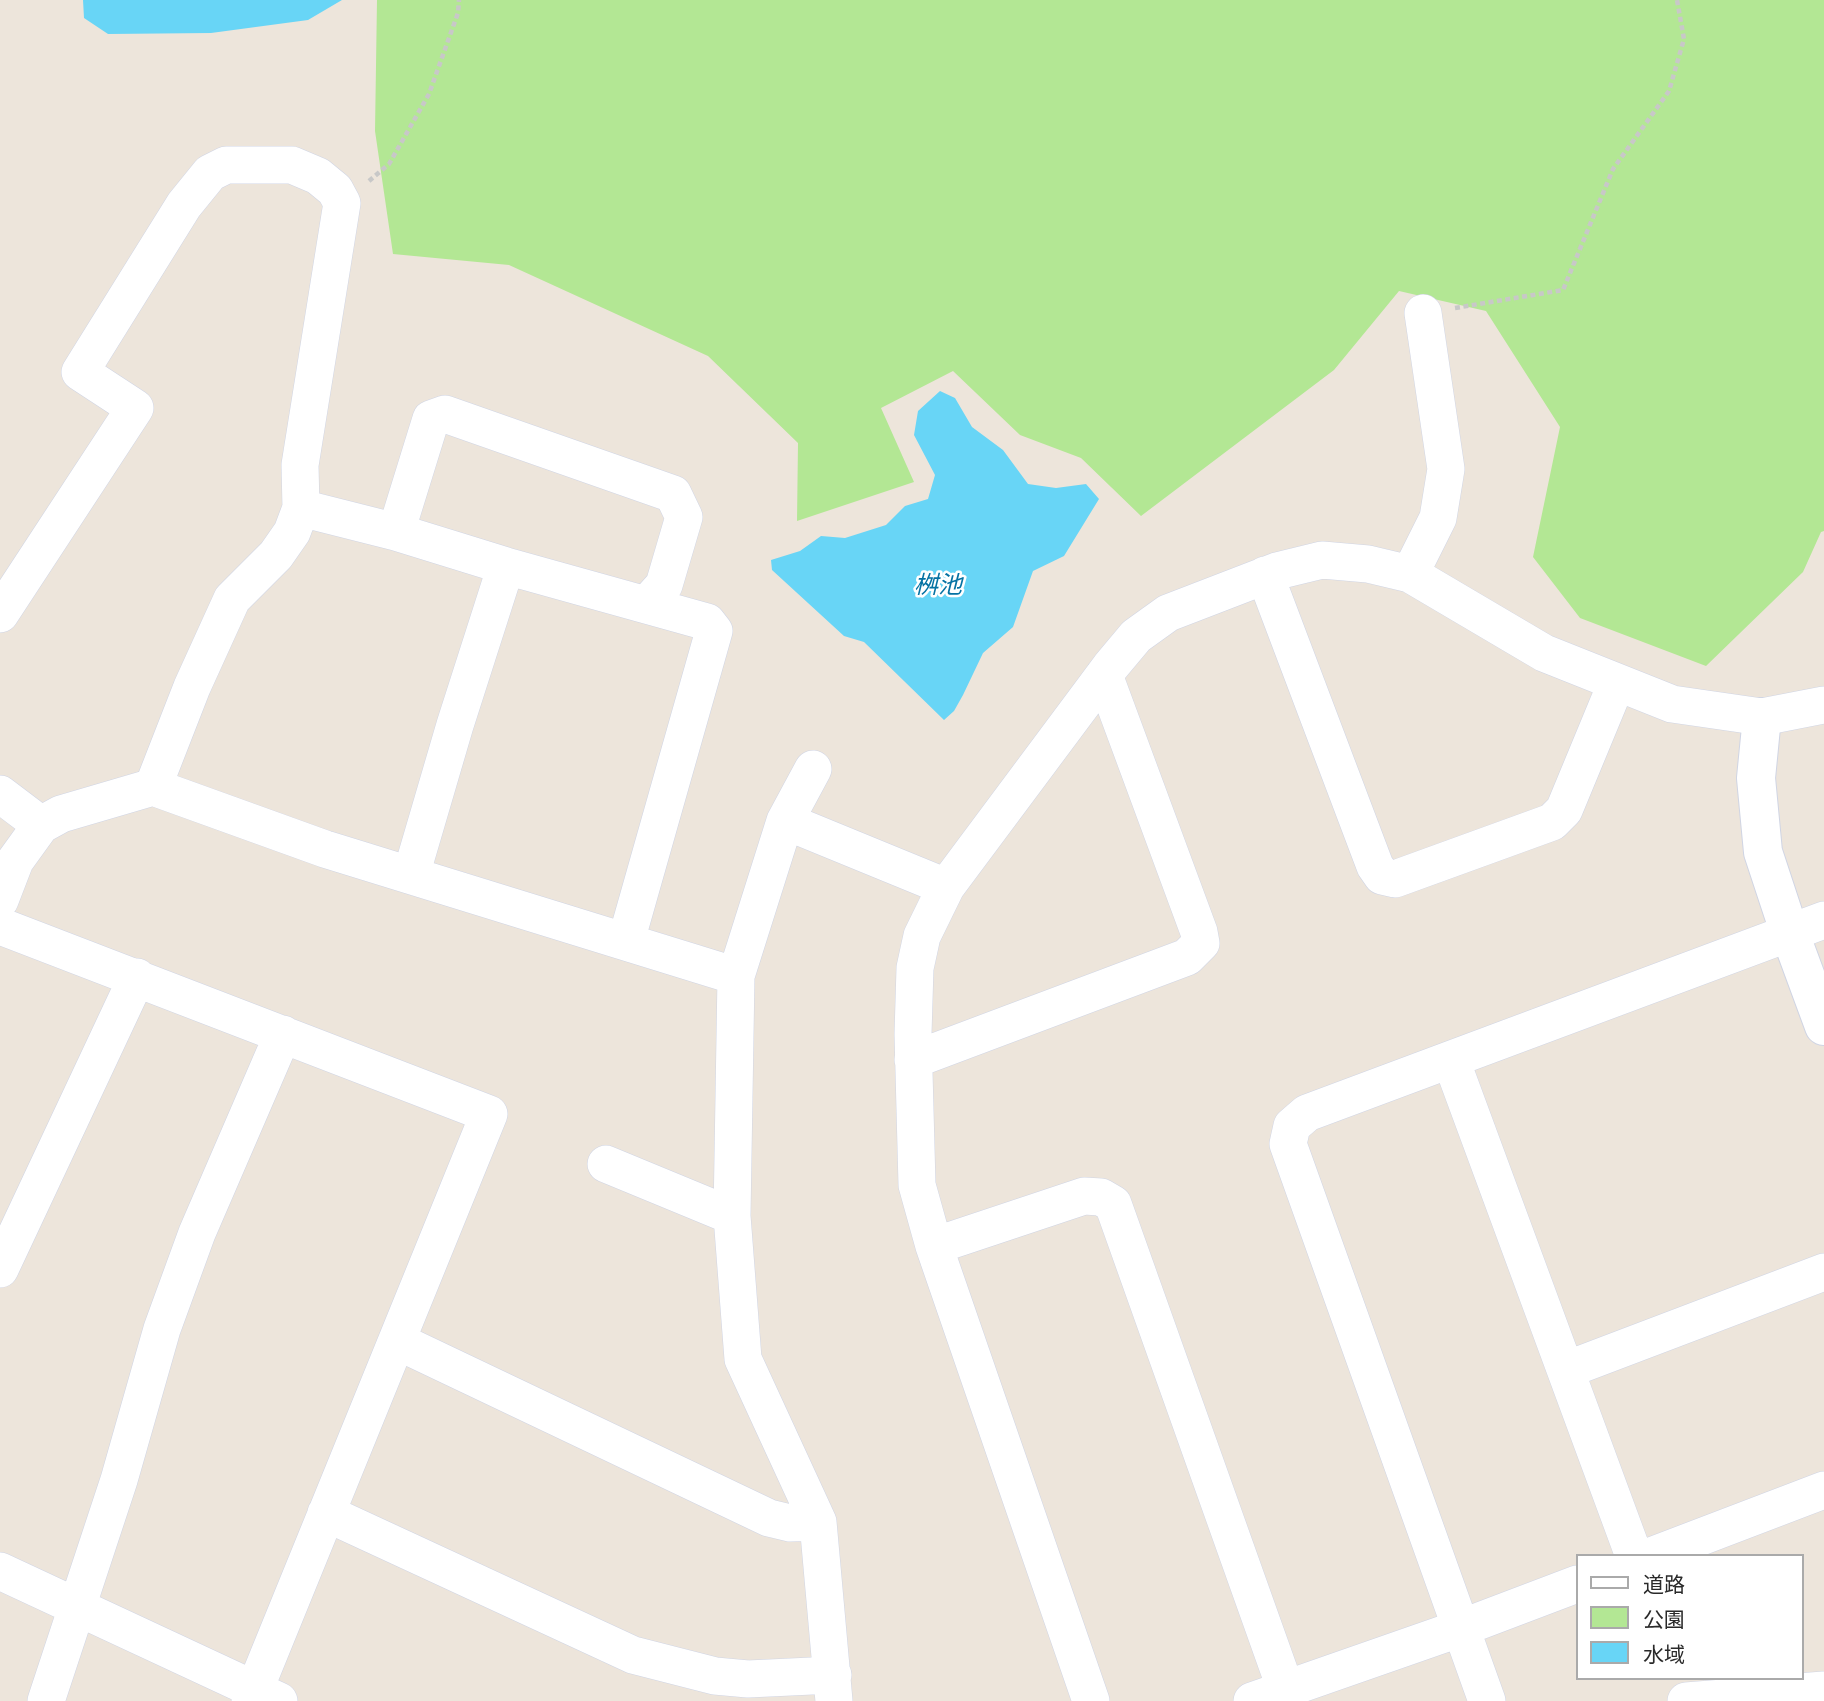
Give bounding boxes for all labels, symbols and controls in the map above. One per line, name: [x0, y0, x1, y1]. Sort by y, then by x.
water label: 桝池: [914, 572, 962, 600]
legend: [1576, 1554, 1803, 1680]
text: 道路: [1643, 1573, 1685, 1596]
text: 公園: [1643, 1608, 1685, 1631]
text: 水域: [1643, 1643, 1685, 1666]

